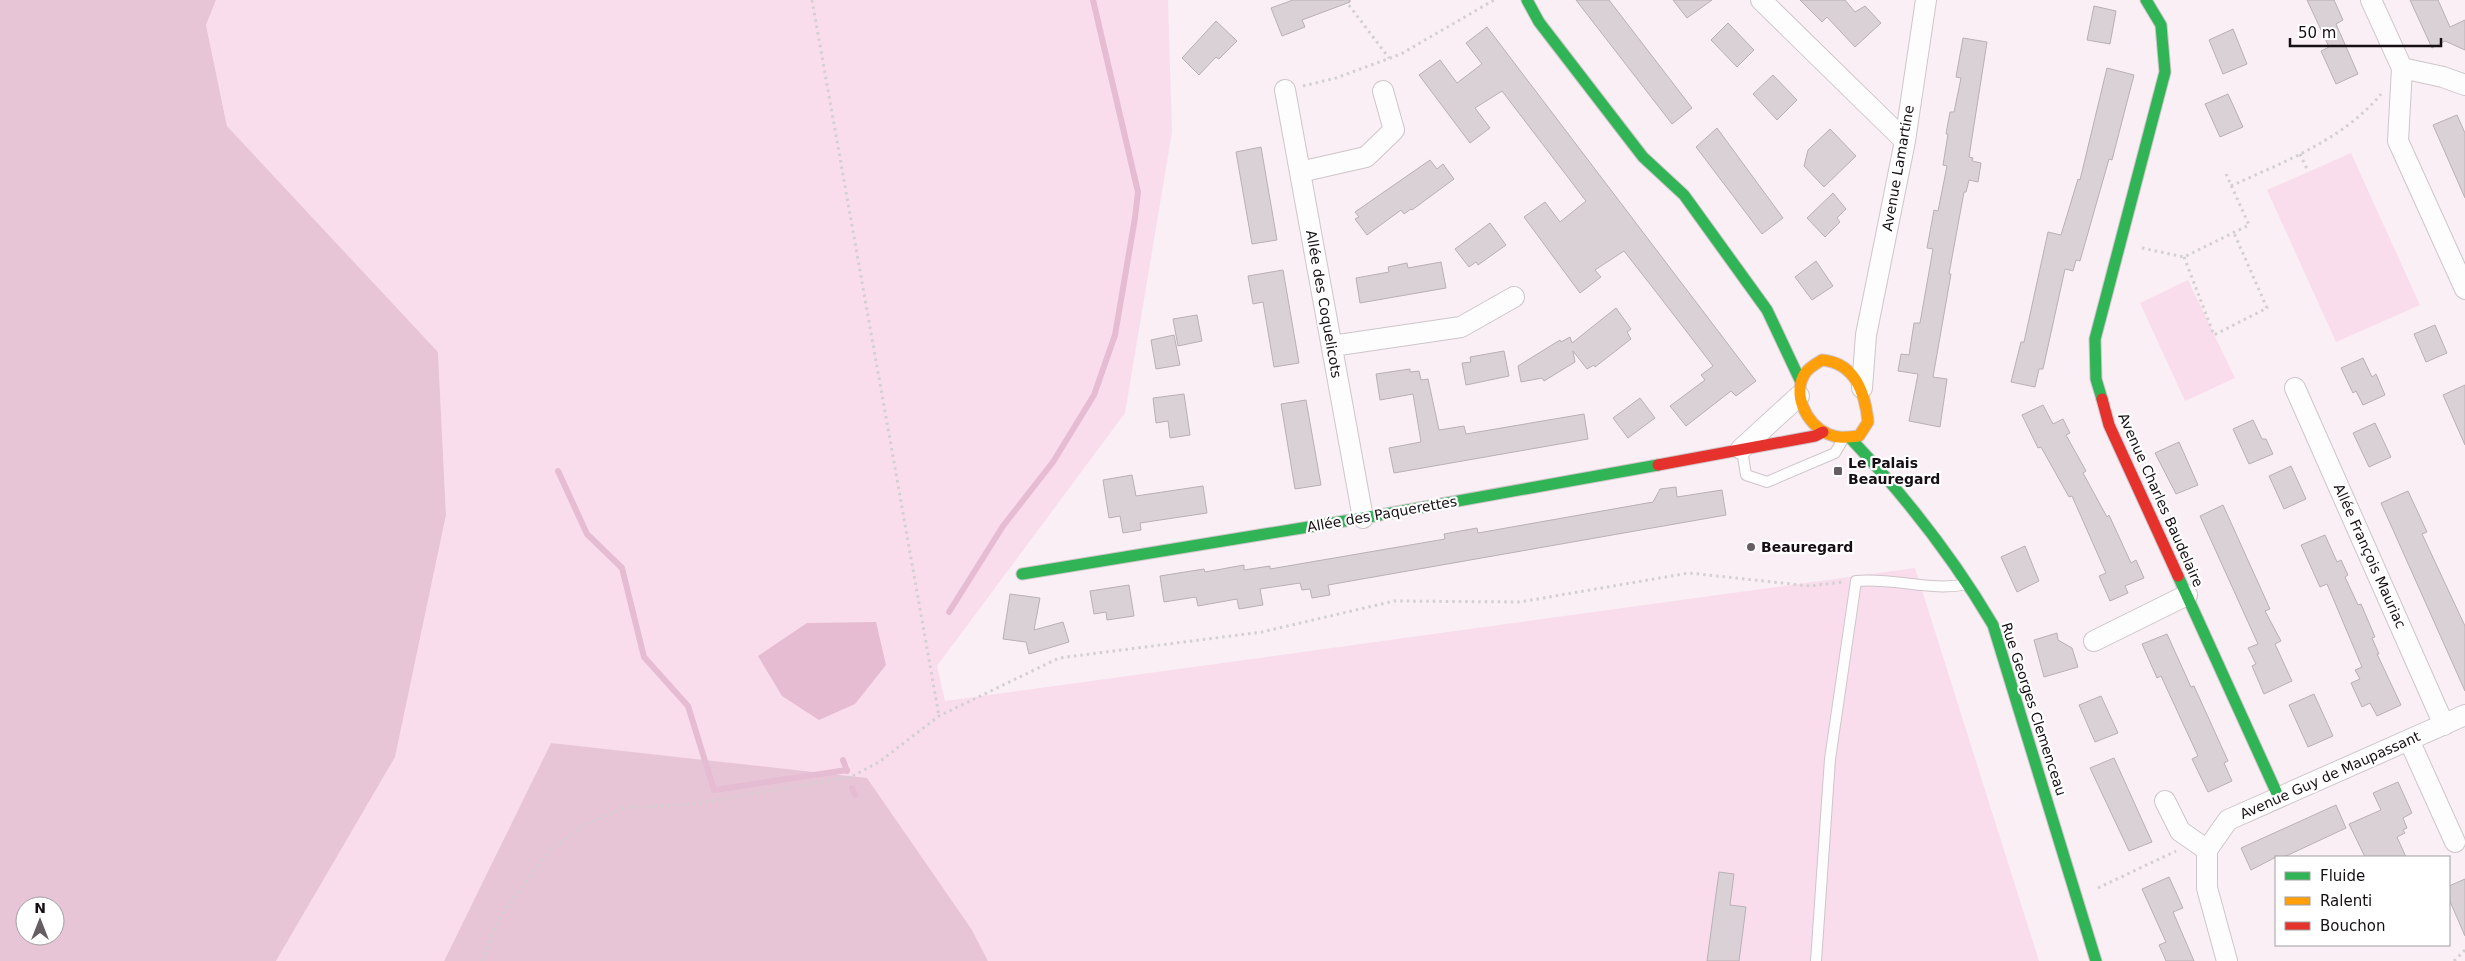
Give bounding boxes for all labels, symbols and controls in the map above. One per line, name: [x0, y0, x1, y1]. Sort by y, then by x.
scale bar: [2290, 15, 2441, 47]
text: 50 m: [2298, 24, 2336, 42]
street label: Avenue Lamartine: [1879, 104, 1917, 232]
street label: Allée des Coquelicots: [1303, 229, 1345, 379]
street label: Avenue Charles Baudelaire: [2115, 411, 2207, 589]
place label: Le Palais Beauregard: [1848, 455, 1940, 487]
marker: Le Palais Beauregard: [1832, 465, 1844, 477]
street label: Allée François Mauriac: [2331, 481, 2409, 631]
street label: Allée des Paquerettes: [1306, 493, 1458, 535]
place label: Beauregard: [1761, 539, 1853, 555]
marker: Beauregard: [1745, 541, 1757, 553]
street label: Rue Georges Clemenceau: [1998, 620, 2070, 798]
street label: Avenue Guy de Maupassant: [2237, 728, 2423, 822]
legend: [2275, 856, 2450, 946]
text: Fluide: [2320, 867, 2365, 885]
text: Ralenti: [2320, 892, 2372, 910]
north arrow: [15, 896, 65, 946]
text: N: [34, 900, 46, 916]
text: Bouchon: [2320, 917, 2385, 935]

